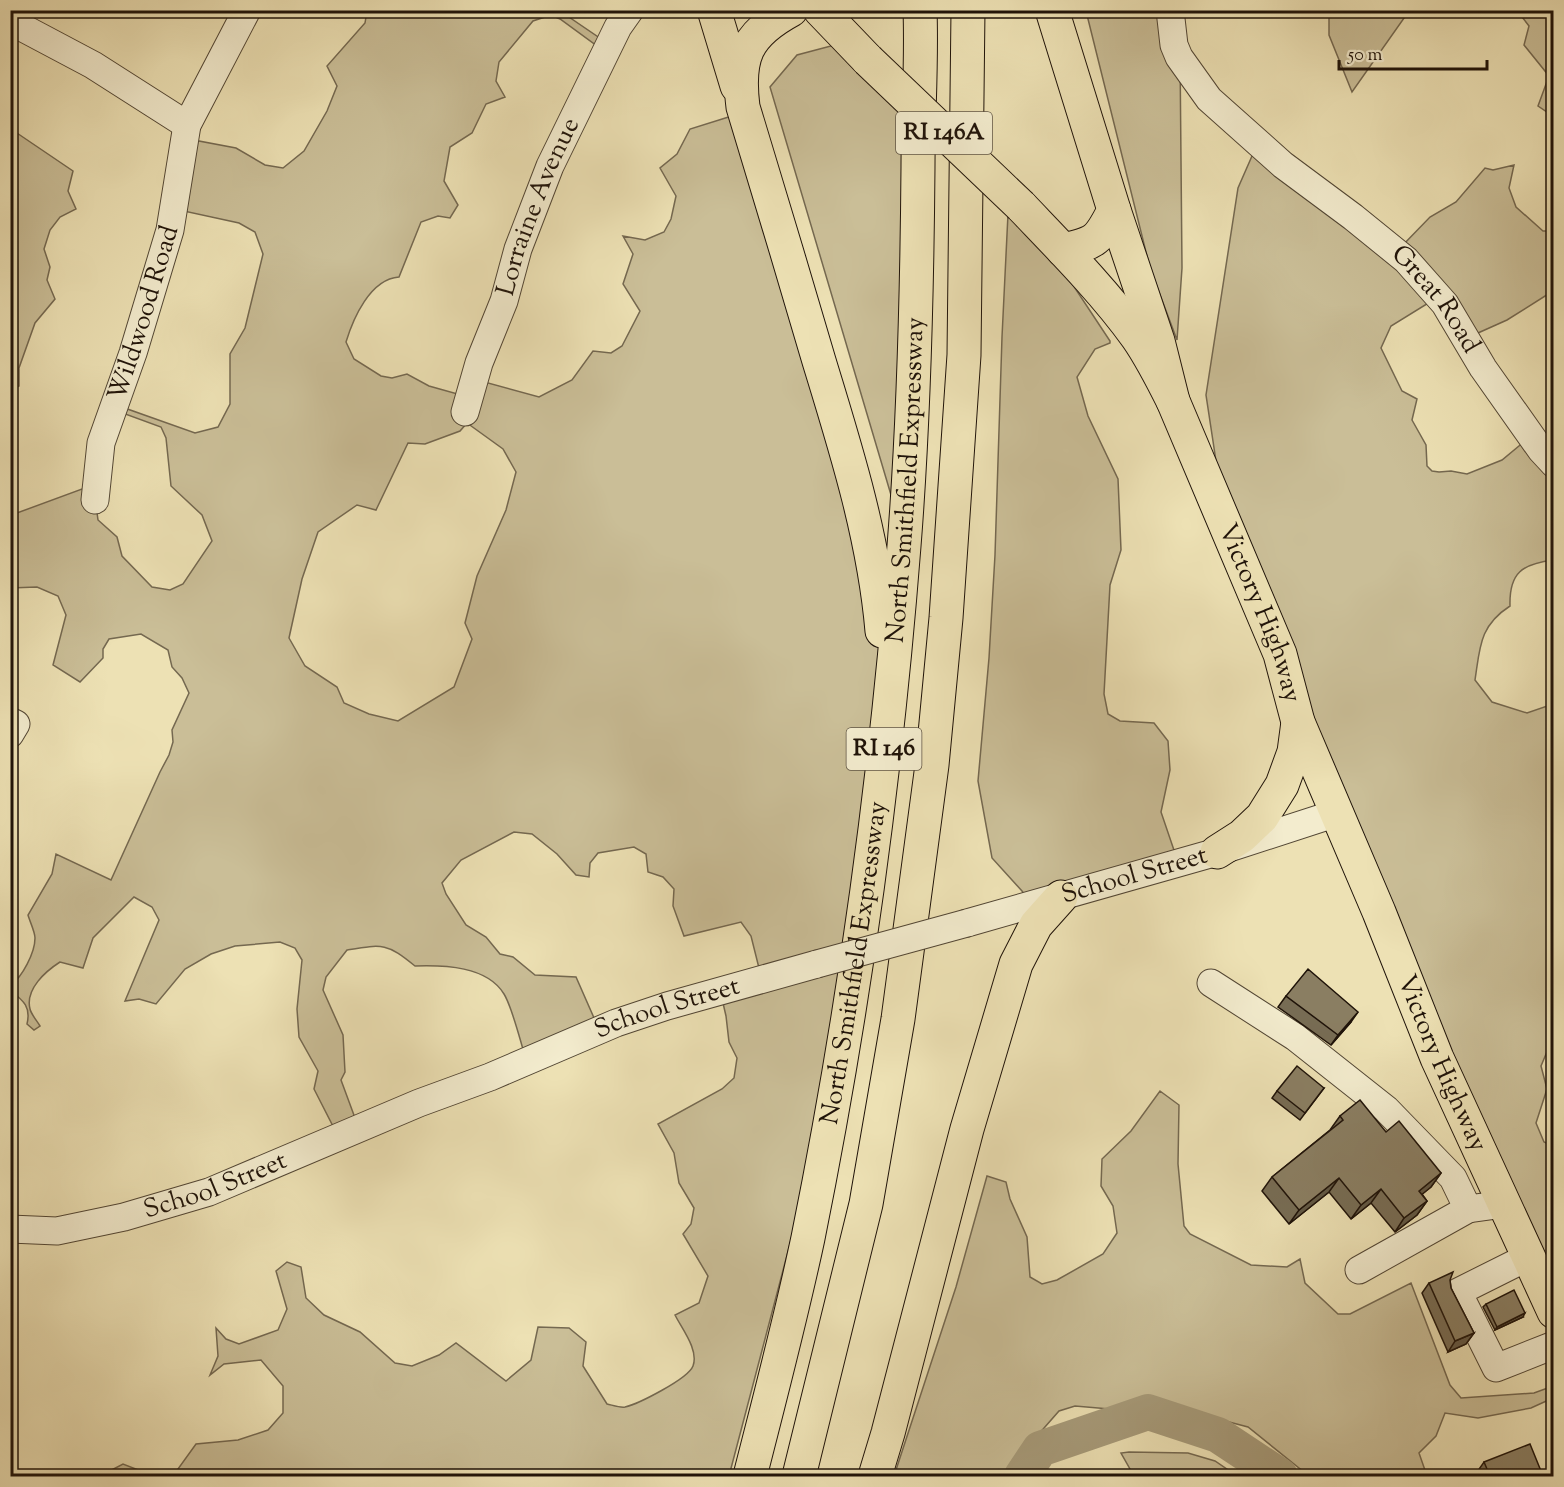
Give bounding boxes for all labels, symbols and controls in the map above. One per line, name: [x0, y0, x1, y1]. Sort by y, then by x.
scale bar: [1339, 33, 1488, 71]
text: 50 m: [1347, 43, 1383, 69]
street label: Lorraine Avenue: [488, 111, 589, 300]
road number: RI 146A: [896, 112, 992, 154]
street label: Wildwood Road: [99, 221, 189, 406]
street label: Great Road: [1383, 237, 1489, 361]
street label: North Smithfield Expressway: [877, 317, 934, 645]
street label: Victory Highway: [1208, 518, 1311, 707]
road number: RI 146: [846, 728, 922, 770]
street label: North Smithfield Expressway: [812, 799, 897, 1128]
street label: School Street: [1057, 837, 1212, 914]
street label: School Street: [588, 968, 744, 1049]
street label: Victory Highway: [1387, 969, 1496, 1158]
street label: School Street: [139, 1142, 293, 1229]

